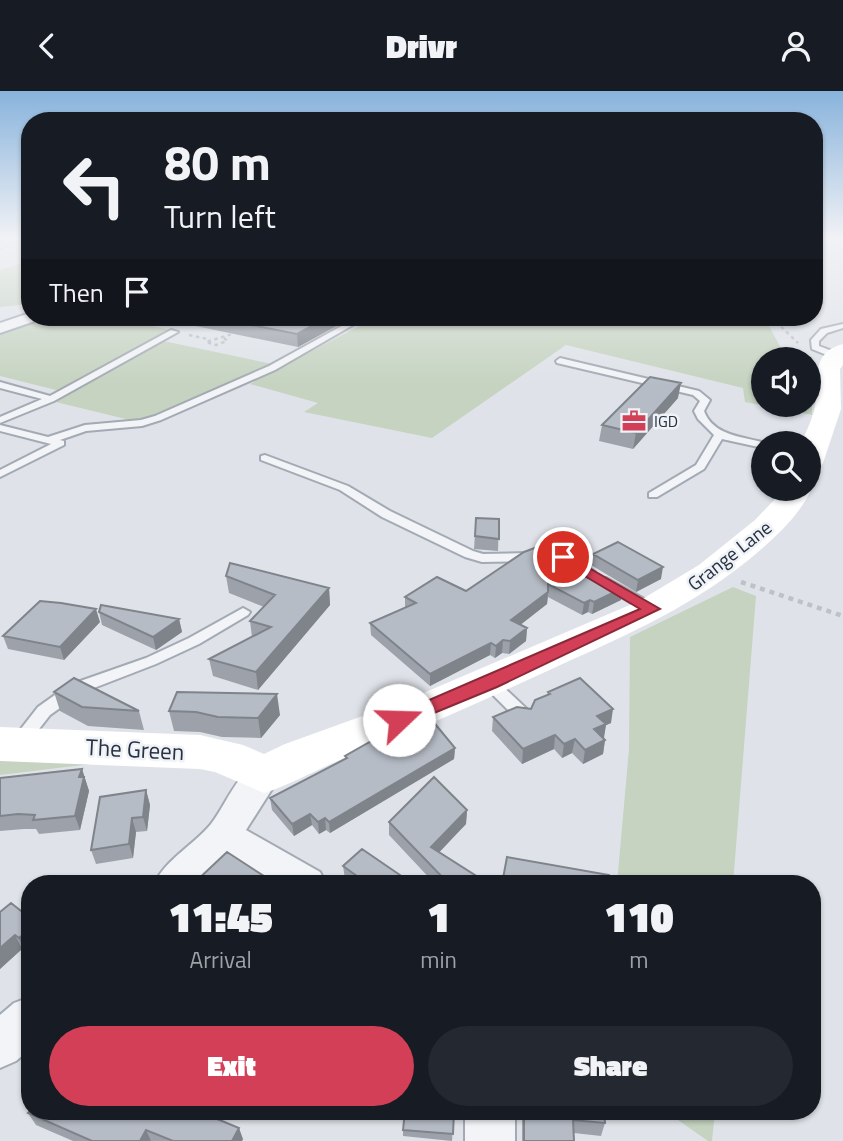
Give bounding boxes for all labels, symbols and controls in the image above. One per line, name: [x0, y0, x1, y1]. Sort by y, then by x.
text: Drivr: [386, 22, 457, 70]
icon: back: [28, 27, 66, 65]
icon: person: [777, 27, 815, 65]
text: 80 m: [164, 124, 271, 199]
icon: left: [49, 140, 140, 231]
text: Turn left: [164, 192, 276, 240]
text: Then: [49, 273, 104, 312]
icon: arrive: [118, 273, 156, 311]
map controls: [751, 347, 821, 501]
button: sound: [751, 347, 821, 417]
office icon: IGD: [620, 407, 648, 435]
place label: IGD: [654, 409, 678, 433]
button: search: [751, 431, 821, 501]
street label: Grange Lane: [681, 513, 777, 597]
pin: [533, 527, 593, 587]
icon: arrive: [544, 538, 582, 576]
position arrow: [362, 683, 436, 757]
street label: The Green: [85, 729, 185, 769]
text: 11:45: [168, 884, 273, 948]
text: 1: [427, 884, 450, 948]
text: 110: [604, 884, 674, 948]
text: Arrival: [189, 942, 252, 977]
text: min: [420, 942, 457, 977]
text: m: [629, 942, 649, 977]
button: Exit: [49, 1026, 414, 1106]
button: Share: [428, 1026, 793, 1106]

